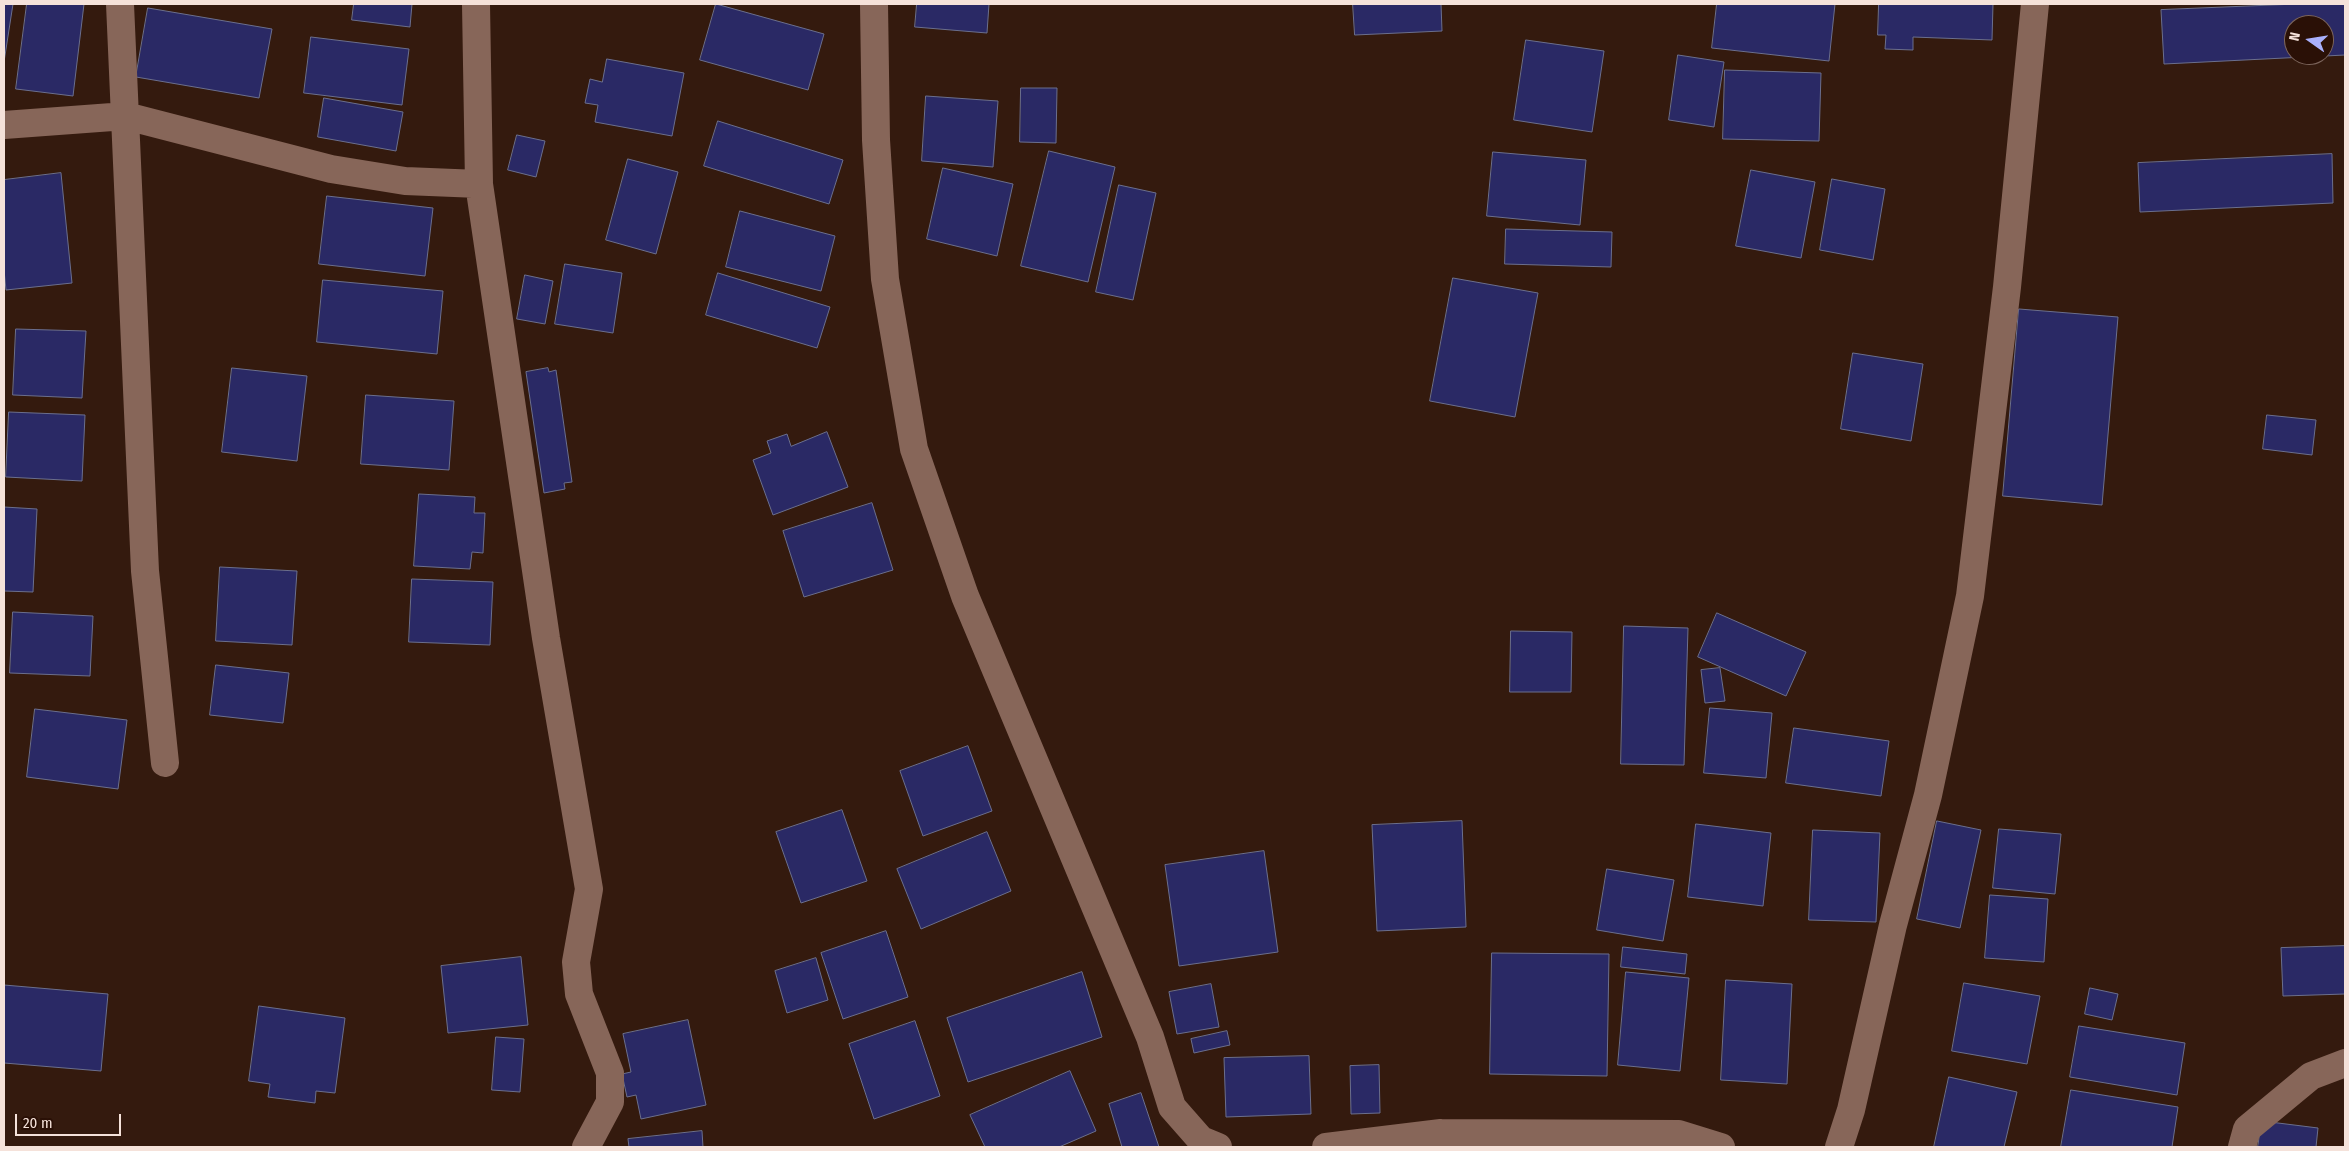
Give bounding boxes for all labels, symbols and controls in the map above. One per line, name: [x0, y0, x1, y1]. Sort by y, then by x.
north arrow: [2284, 15, 2334, 65]
text: N: [2286, 31, 2304, 43]
scale bar: [18, 1104, 124, 1136]
text: 20 m: [23, 1114, 53, 1132]

